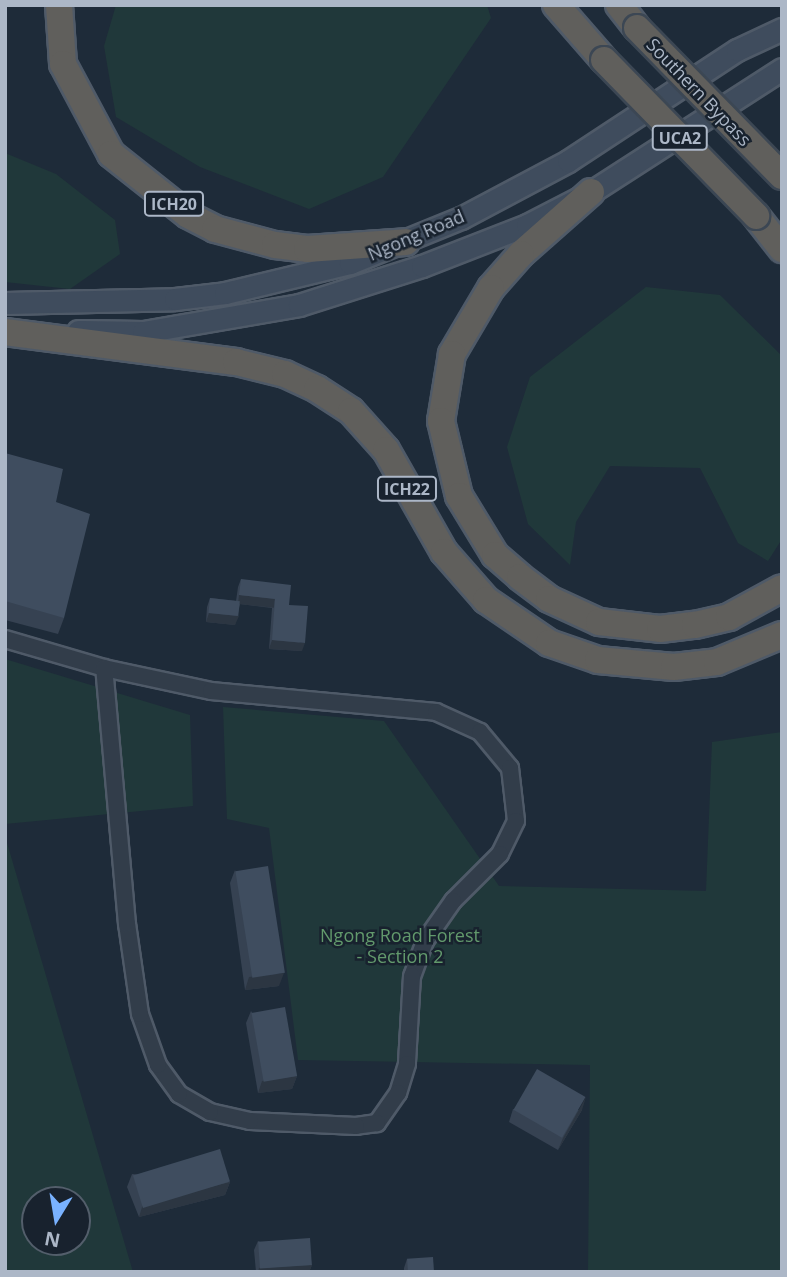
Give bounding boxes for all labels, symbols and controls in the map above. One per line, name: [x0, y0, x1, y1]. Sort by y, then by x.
street label: Southern Bypass: [642, 34, 756, 150]
road number: UCA2: [650, 126, 710, 150]
road number: ICH20: [142, 192, 206, 216]
street label: Ngong Road: [365, 205, 467, 265]
road number: ICH22: [376, 476, 438, 502]
park label: Ngong Road Forest - Section 2: [320, 925, 480, 968]
north arrow: [21, 1186, 91, 1256]
text: N: [42, 1225, 62, 1254]

